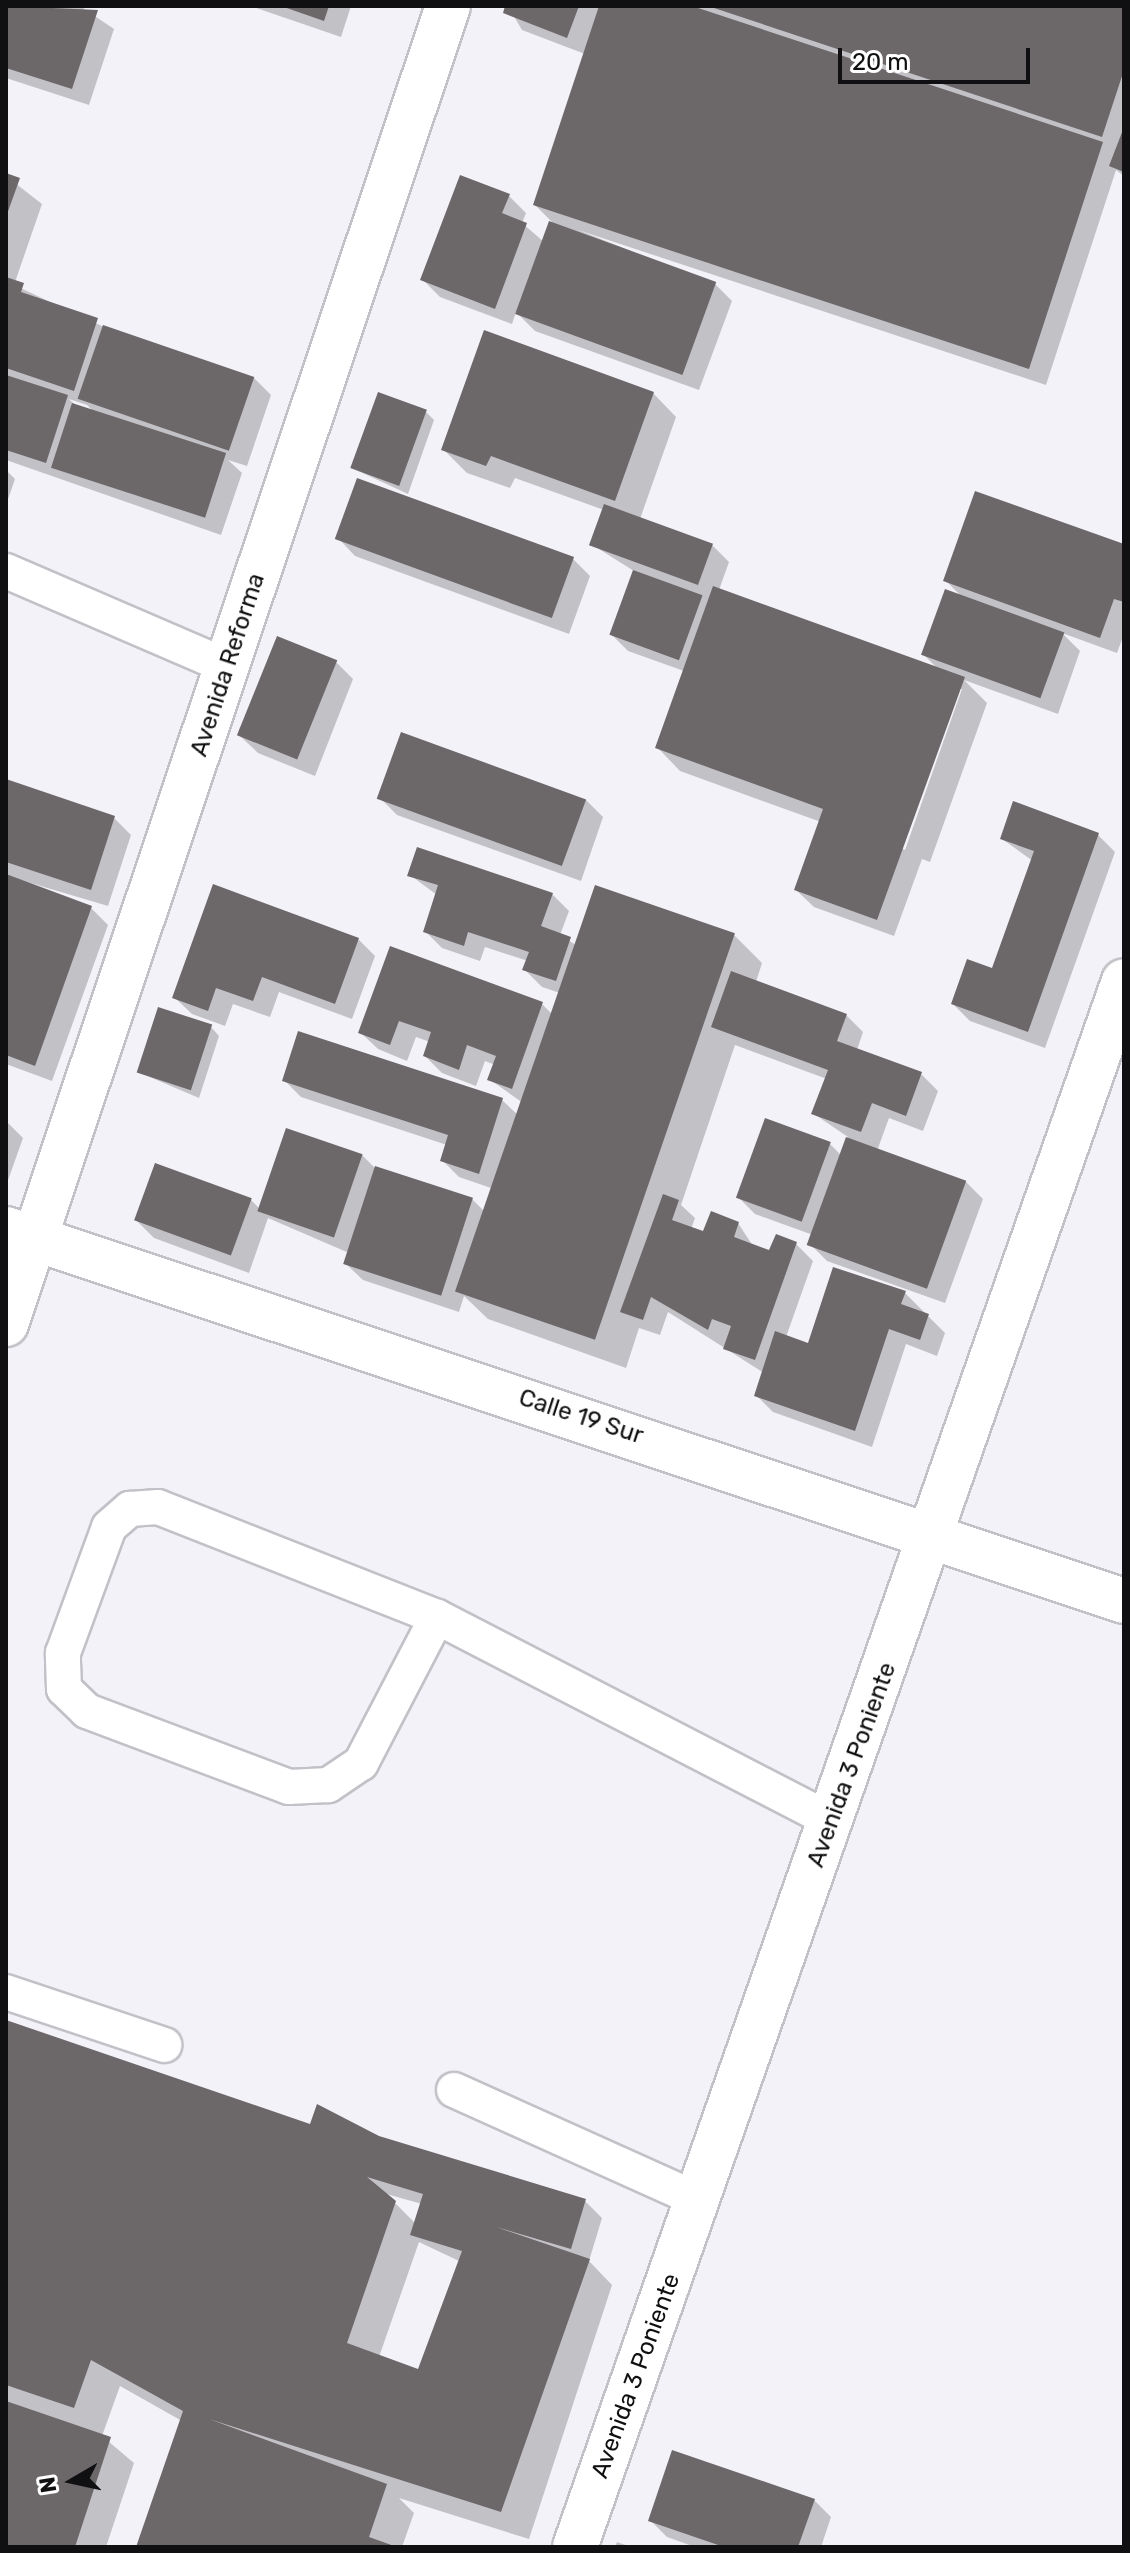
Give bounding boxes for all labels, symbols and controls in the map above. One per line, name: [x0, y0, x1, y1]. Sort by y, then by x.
scale bar: [842, 32, 1034, 82]
text: 20 m: [852, 48, 909, 76]
street label: Avenida Reforma: [185, 570, 271, 760]
street label: Calle 19 Sur: [515, 1383, 647, 1451]
street label: Avenida 3 Poniente: [802, 1659, 902, 1871]
street label: Avenida 3 Poniente: [586, 2270, 686, 2482]
north arrow: [32, 2441, 112, 2521]
text: N: [33, 2475, 62, 2495]

